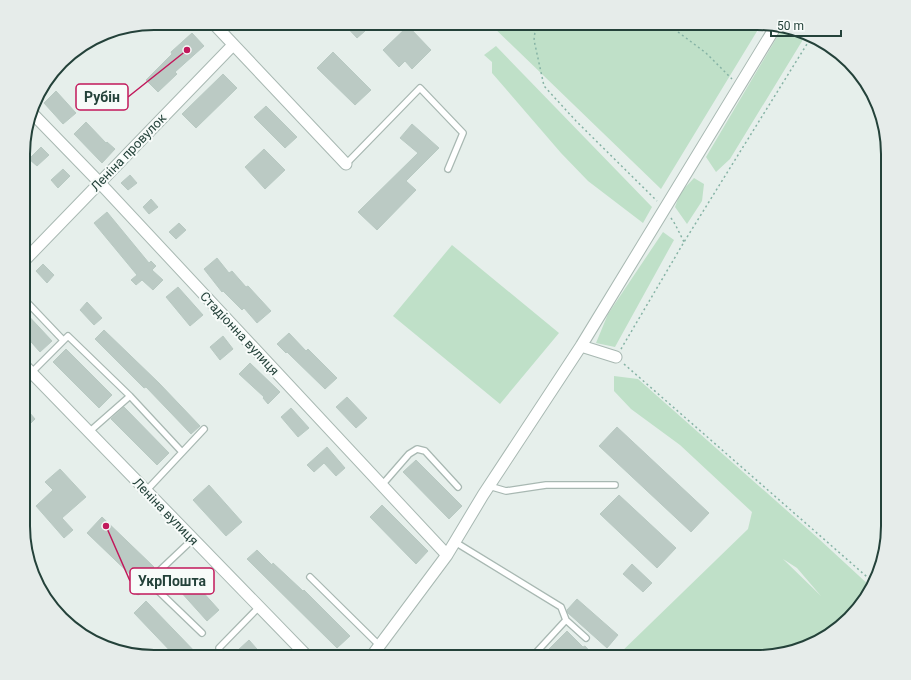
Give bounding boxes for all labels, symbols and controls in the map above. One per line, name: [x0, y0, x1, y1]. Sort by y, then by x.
scale bar: [771, 12, 841, 38]
text: 50 m: [777, 19, 804, 33]
callout: Рубін: [76, 84, 128, 110]
text: Рубін: [84, 89, 120, 105]
street label: Леніна провулок: [88, 110, 169, 194]
street label: Стадіонна вулиця: [197, 289, 282, 378]
street label: Леніна вулиця: [130, 475, 202, 548]
callout: УкрПошта: [130, 568, 214, 594]
text: УкрПошта: [138, 573, 206, 589]

